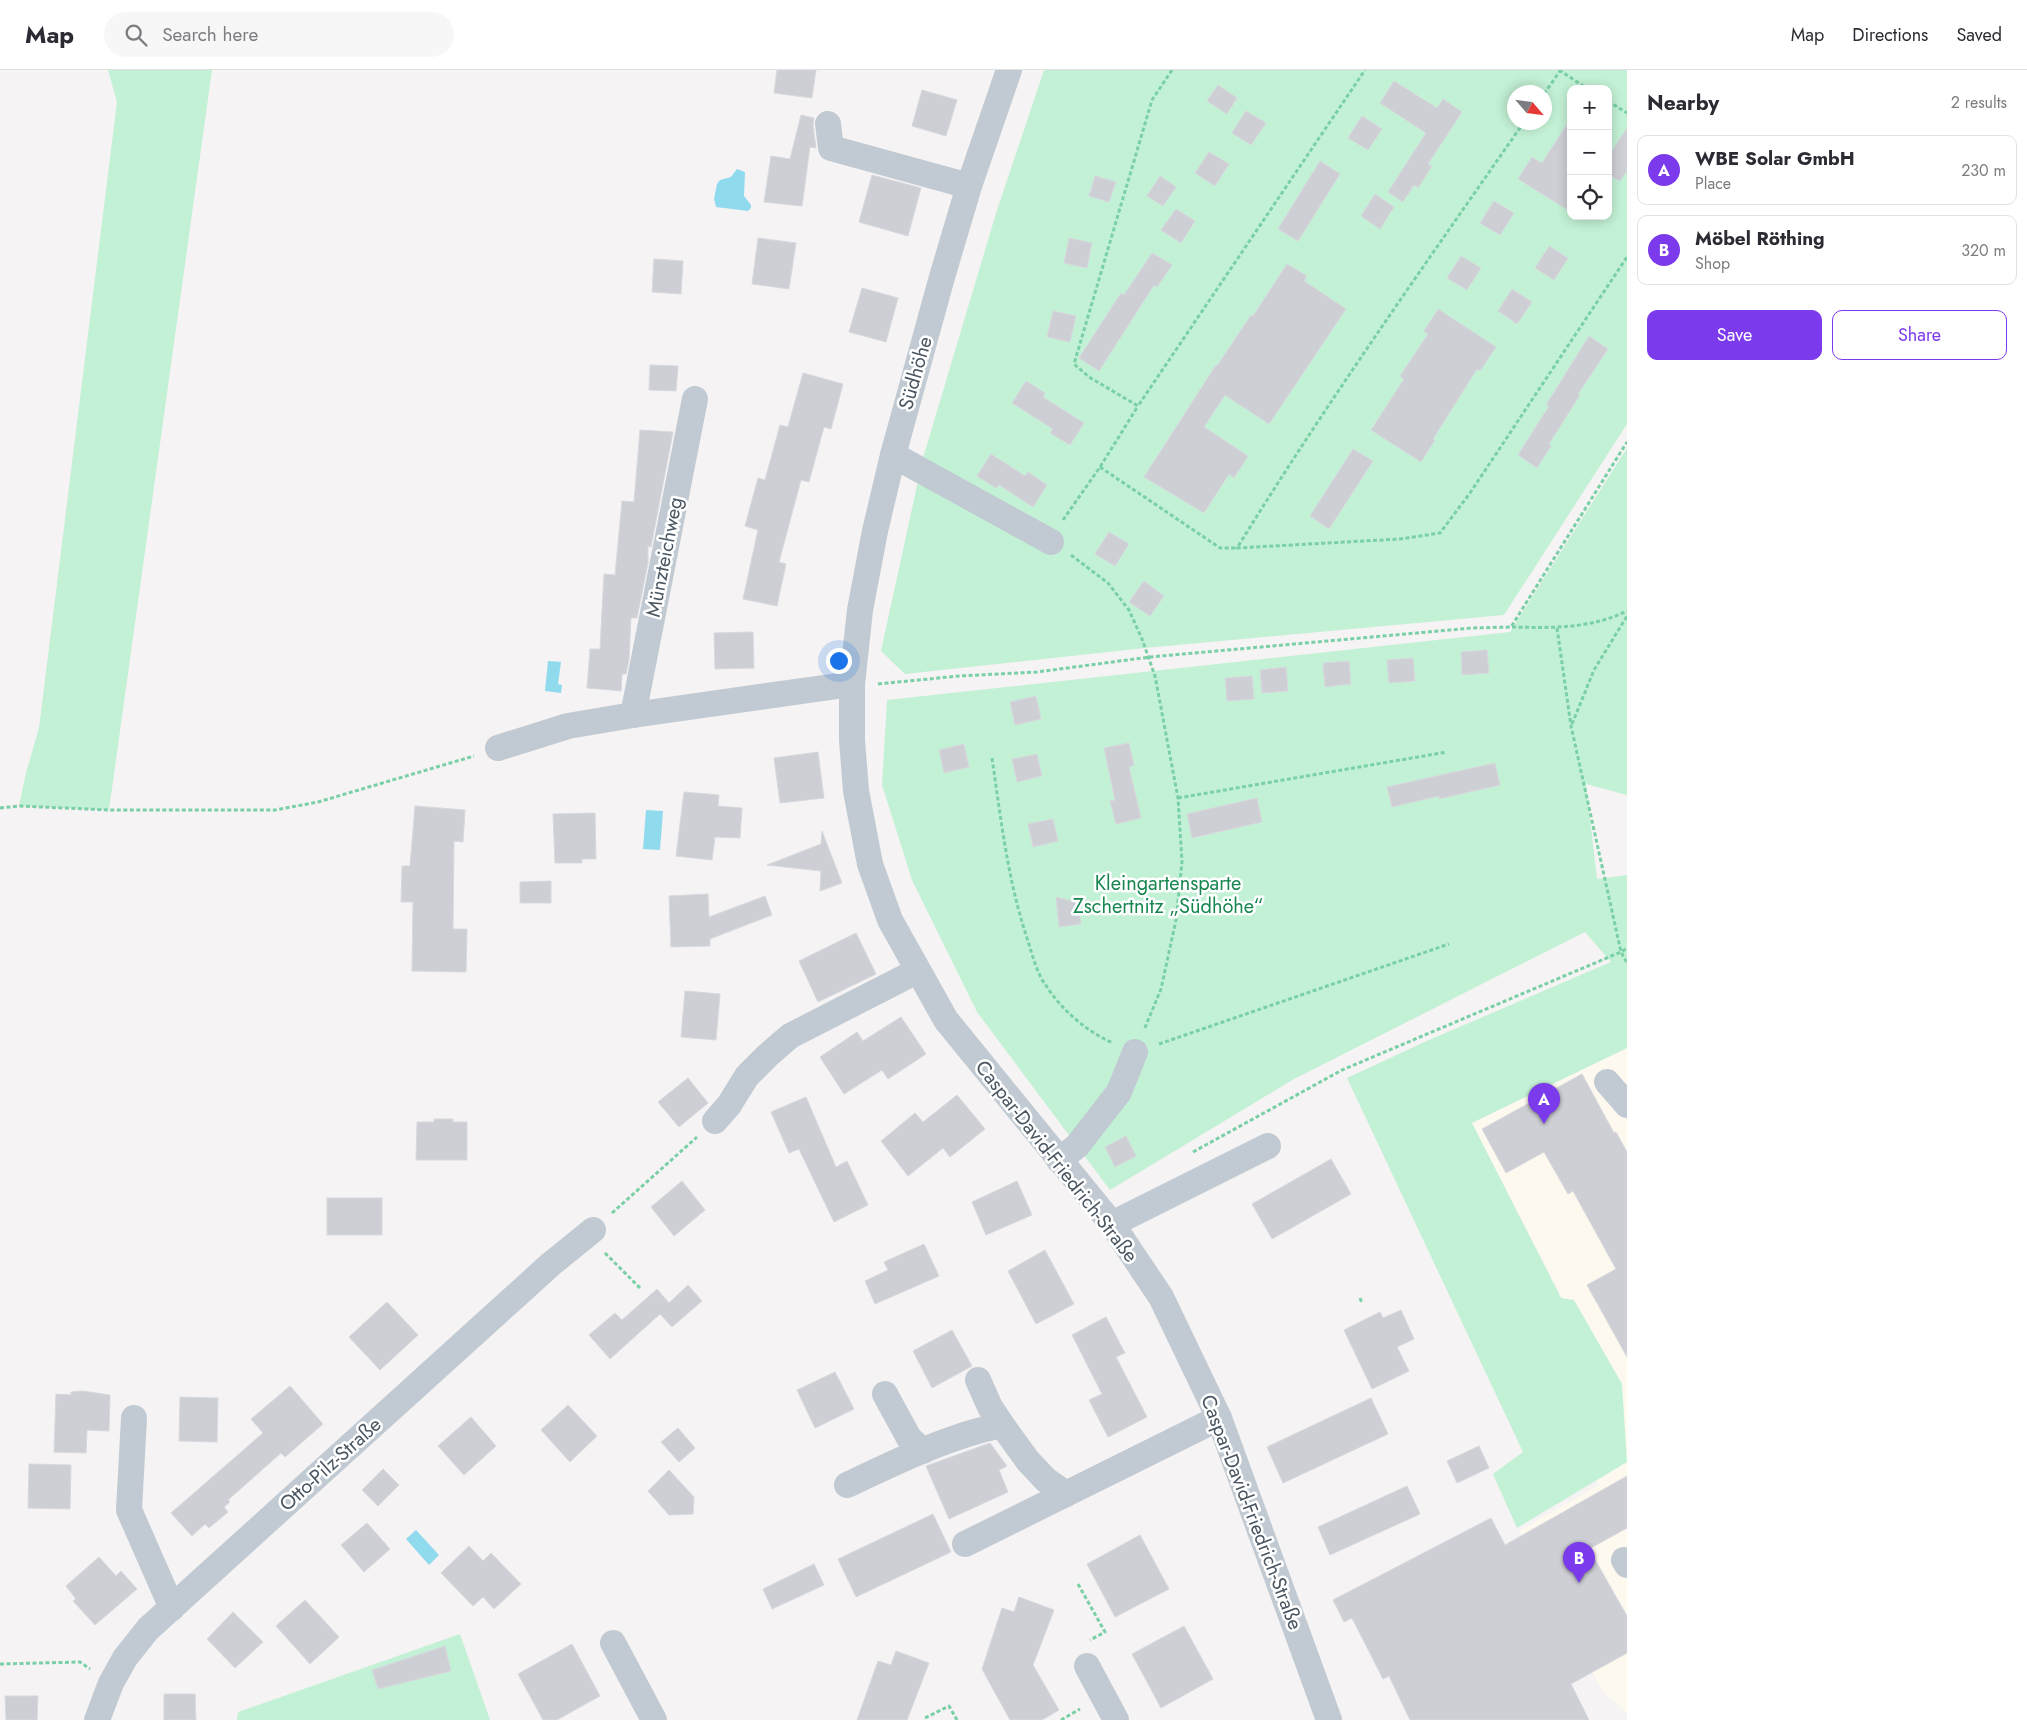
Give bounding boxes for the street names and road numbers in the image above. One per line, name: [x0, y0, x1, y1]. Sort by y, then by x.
street label: Südhöhe: [891, 333, 940, 413]
street label: Münzteichweg: [639, 495, 690, 620]
street label: Caspar-David-Friedrich-Straße: [968, 1054, 1145, 1269]
street label: Caspar-David-Friedrich-Straße: [1193, 1390, 1310, 1634]
street label: Otto-Pilz-Straße: [273, 1411, 388, 1518]

